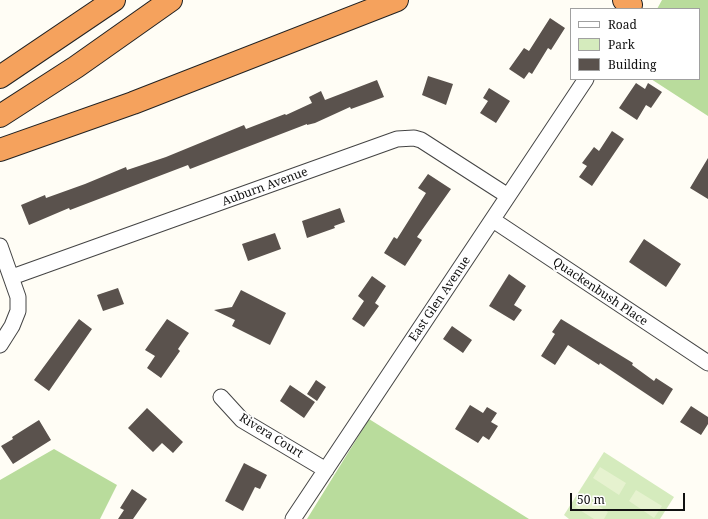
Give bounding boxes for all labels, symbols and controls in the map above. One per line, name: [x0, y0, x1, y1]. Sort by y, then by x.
legend: [570, 8, 700, 80]
text: Road: [608, 16, 637, 33]
text: Park: [608, 36, 635, 53]
text: Building: [608, 56, 656, 73]
street label: Auburn Avenue: [220, 165, 310, 209]
street label: East Glen Avenue: [406, 254, 474, 344]
street label: Quackenbush Place: [550, 255, 650, 329]
street label: Rivera Court: [237, 411, 305, 461]
scale bar: [572, 485, 687, 511]
text: 50 m: [577, 491, 605, 508]

